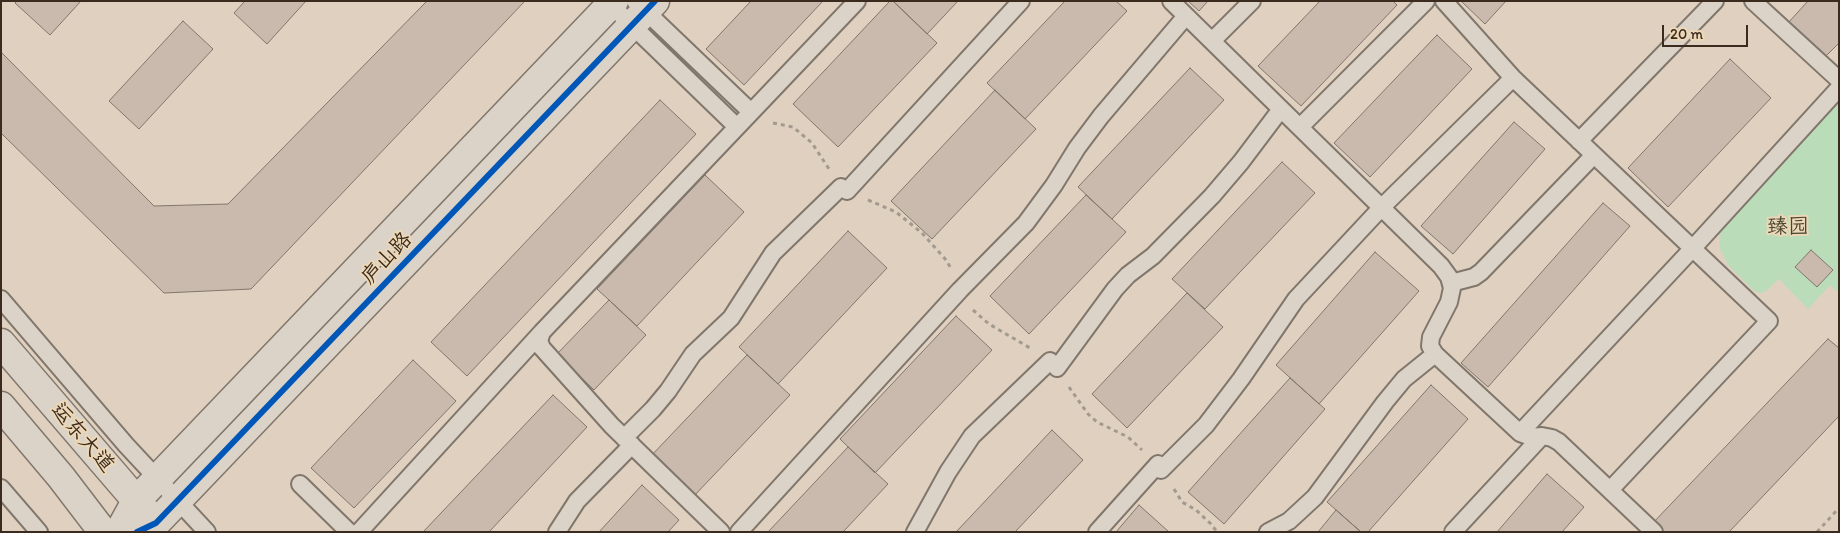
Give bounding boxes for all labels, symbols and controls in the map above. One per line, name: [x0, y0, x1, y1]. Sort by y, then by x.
scale bar: [1665, 15, 1751, 47]
text: 20 m: [1670, 25, 1703, 43]
park label: 臻园: [1767, 215, 1809, 241]
street label: 庐山路: [356, 228, 418, 290]
street label: 运东大道: [45, 398, 119, 478]

